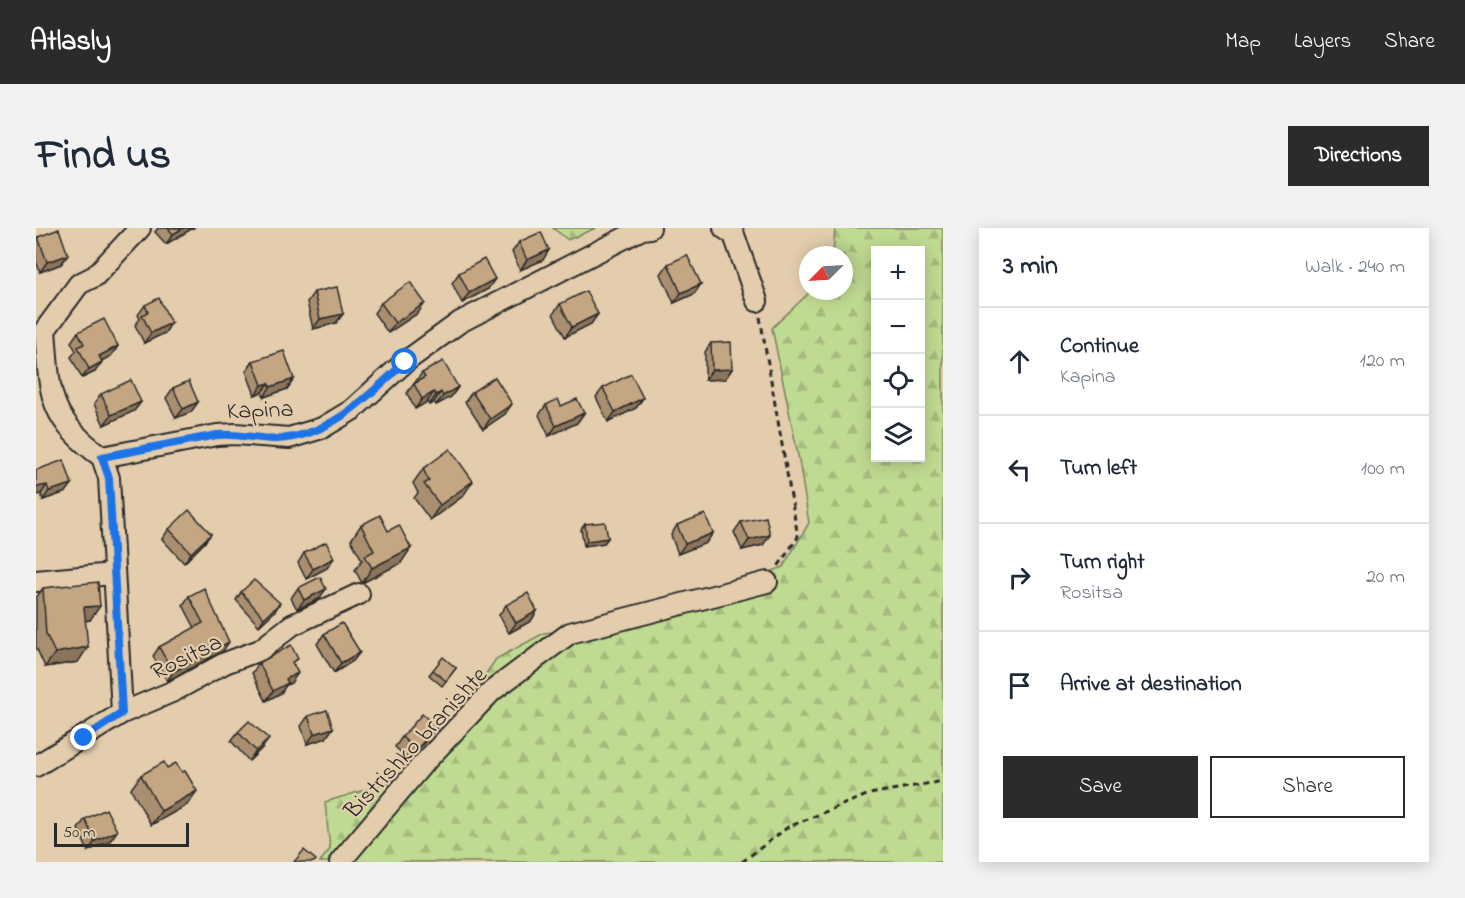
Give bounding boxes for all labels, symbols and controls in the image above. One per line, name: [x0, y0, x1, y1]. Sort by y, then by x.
text: Atlasly: [30, 22, 111, 63]
text: Map: [1225, 27, 1261, 57]
text: Layers: [1294, 27, 1351, 57]
text: Share: [1384, 27, 1435, 57]
text: Find us: [36, 126, 171, 187]
button: Directions: [1288, 126, 1429, 186]
north arrow: [799, 246, 853, 300]
map controls: [871, 246, 925, 462]
button: +: [871, 246, 925, 300]
text: 3 min: [1003, 248, 1058, 286]
text: Walk · 240 m: [1305, 253, 1405, 282]
button: −: [871, 300, 925, 354]
text: Continue: [1060, 331, 1139, 363]
icon: ahead: [1003, 345, 1036, 378]
text: 120 m: [1360, 347, 1405, 376]
route start: [391, 348, 417, 374]
button: locate: [871, 354, 925, 408]
text: Kapina: [1060, 363, 1116, 392]
street label: Kapina: [226, 393, 294, 430]
button: layers: [871, 408, 925, 462]
icon: left: [1003, 453, 1036, 486]
text: Turn left: [1060, 453, 1137, 485]
text: 100 m: [1361, 455, 1405, 484]
text: Turn right: [1060, 547, 1145, 579]
icon: right: [1003, 561, 1036, 594]
text: 20 m: [1366, 563, 1405, 592]
text: Rositsa: [1060, 579, 1123, 608]
street label: Rositsa: [145, 626, 229, 691]
street label: Bistrishko branishte: [336, 660, 497, 828]
icon: arrive: [1003, 669, 1036, 702]
text: Arrive at destination: [1060, 669, 1242, 701]
route end: [70, 724, 96, 750]
button: Save: [1003, 756, 1198, 818]
button: Share: [1210, 756, 1405, 818]
scale bar: [54, 820, 189, 848]
text: 50 m: [63, 821, 95, 845]

